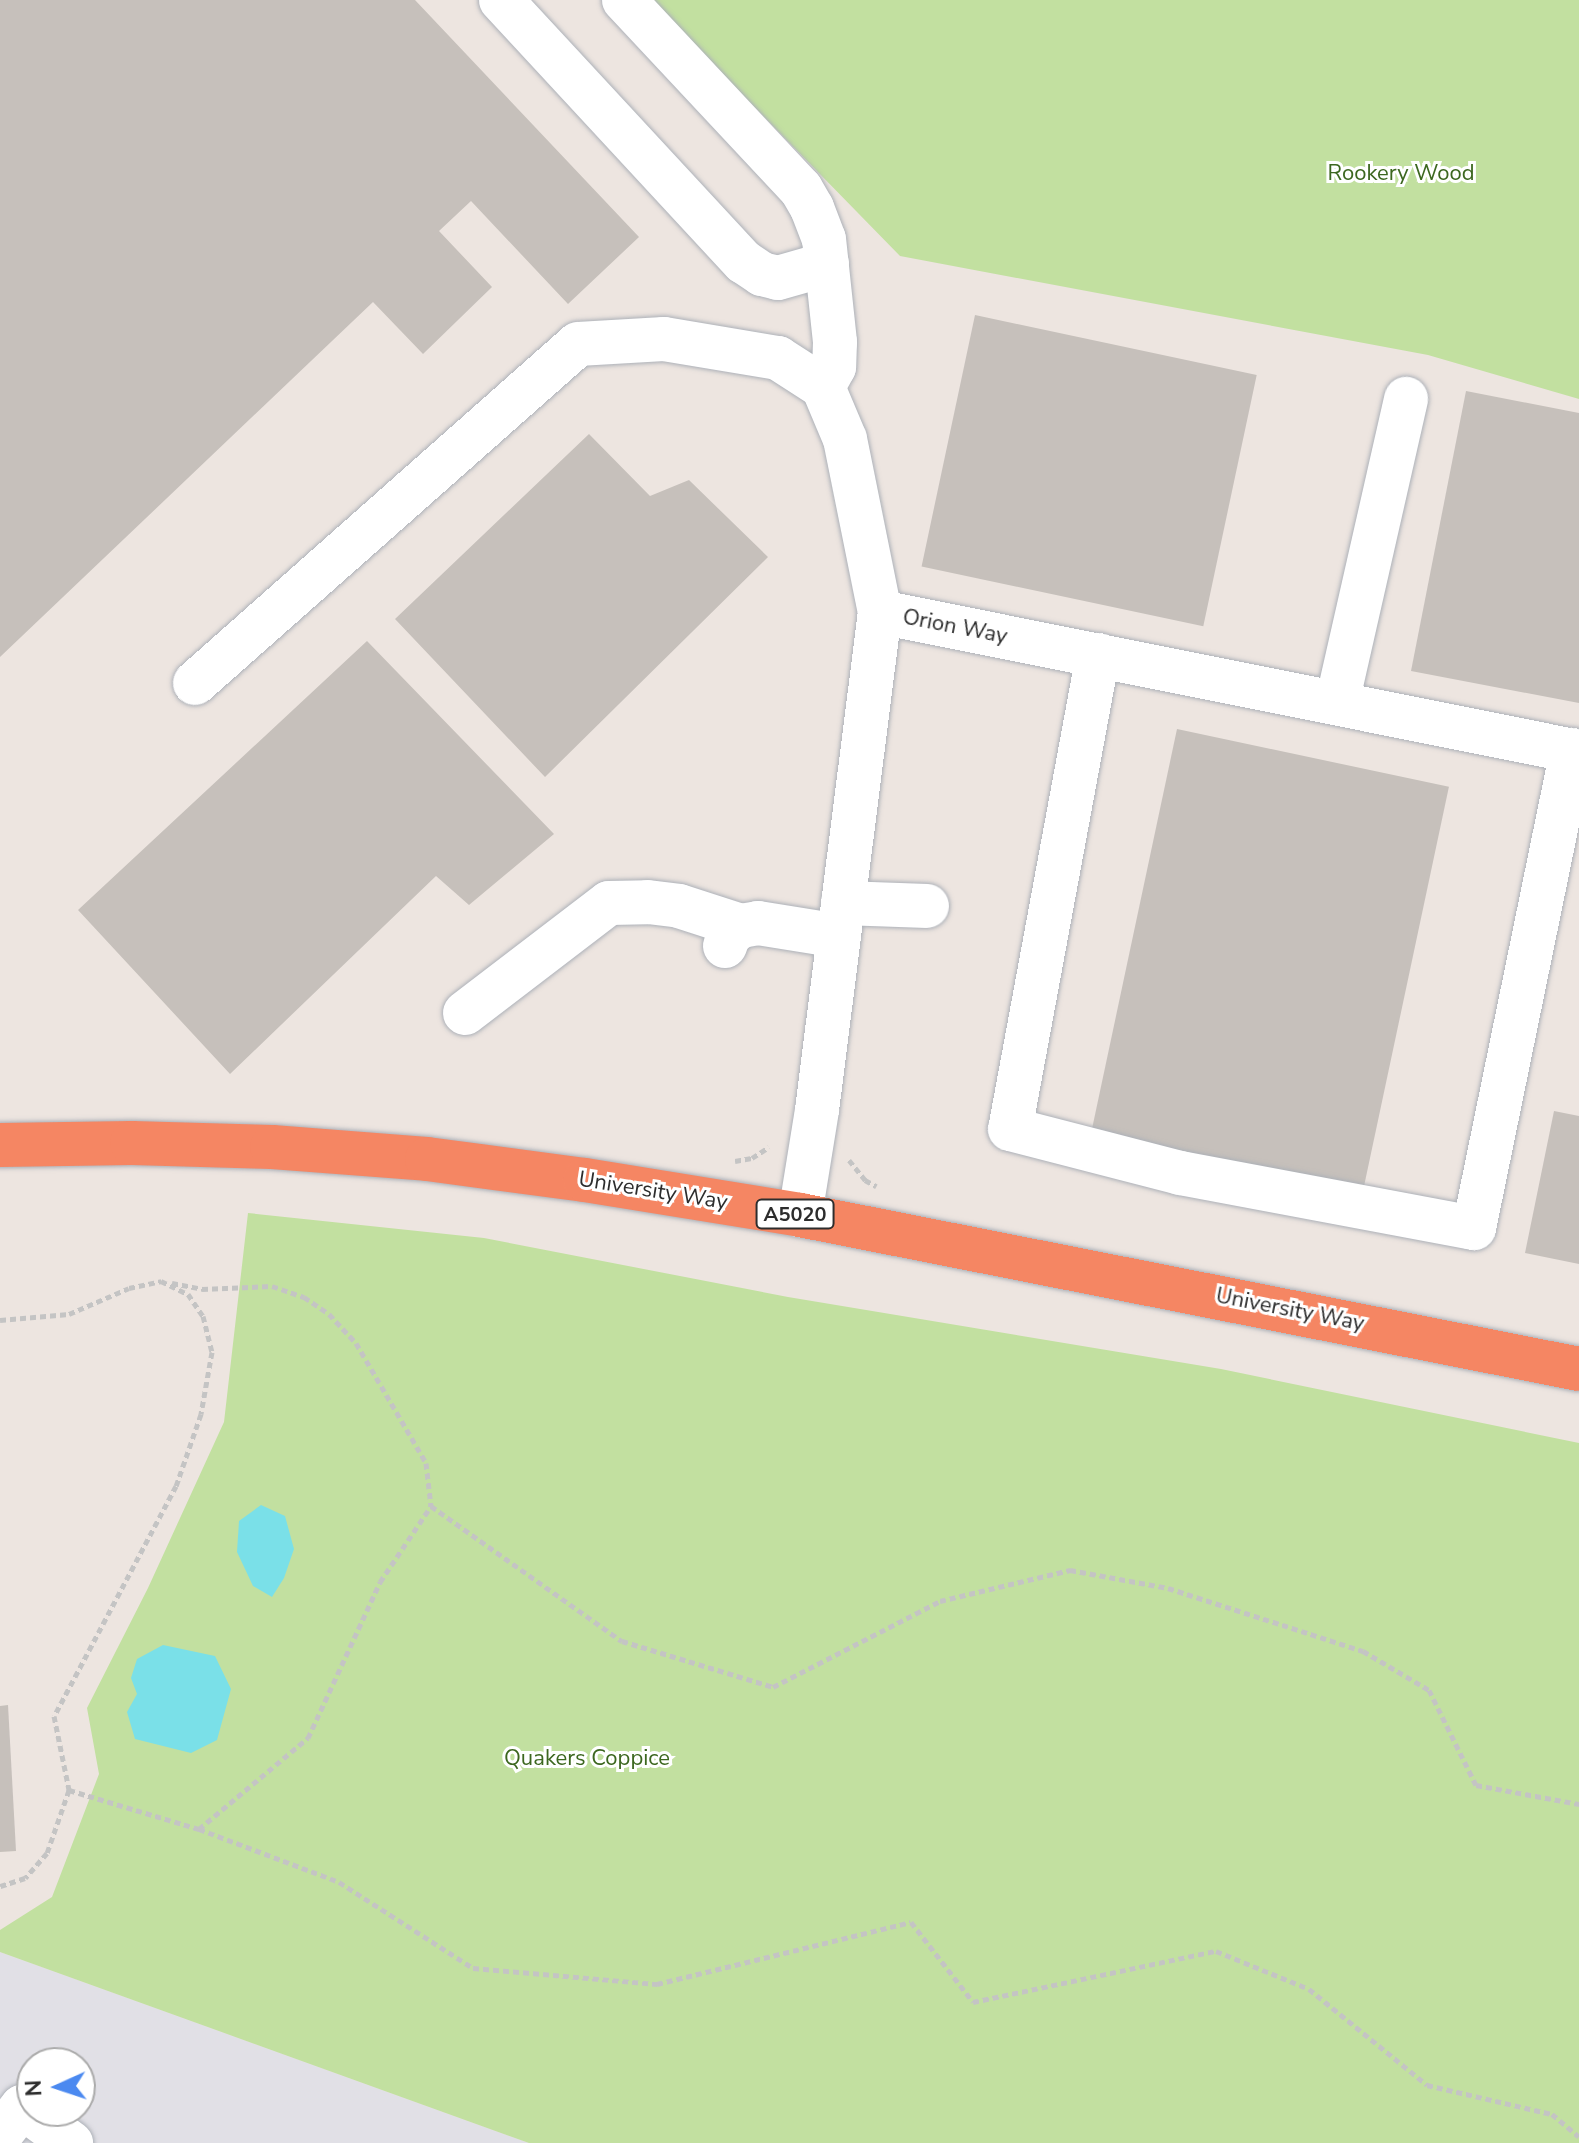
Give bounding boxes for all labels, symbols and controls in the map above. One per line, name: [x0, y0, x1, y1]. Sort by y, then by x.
park label: Rookery Wood: [1327, 161, 1475, 187]
street label: Orion Way: [900, 604, 1010, 650]
street label: University Way: [577, 1166, 729, 1216]
road number: A5020: [755, 1198, 835, 1230]
street label: University Way: [1214, 1283, 1366, 1337]
park label: Quakers Coppice: [504, 1746, 670, 1772]
north arrow: [16, 2047, 96, 2127]
text: N: [19, 2079, 49, 2097]

